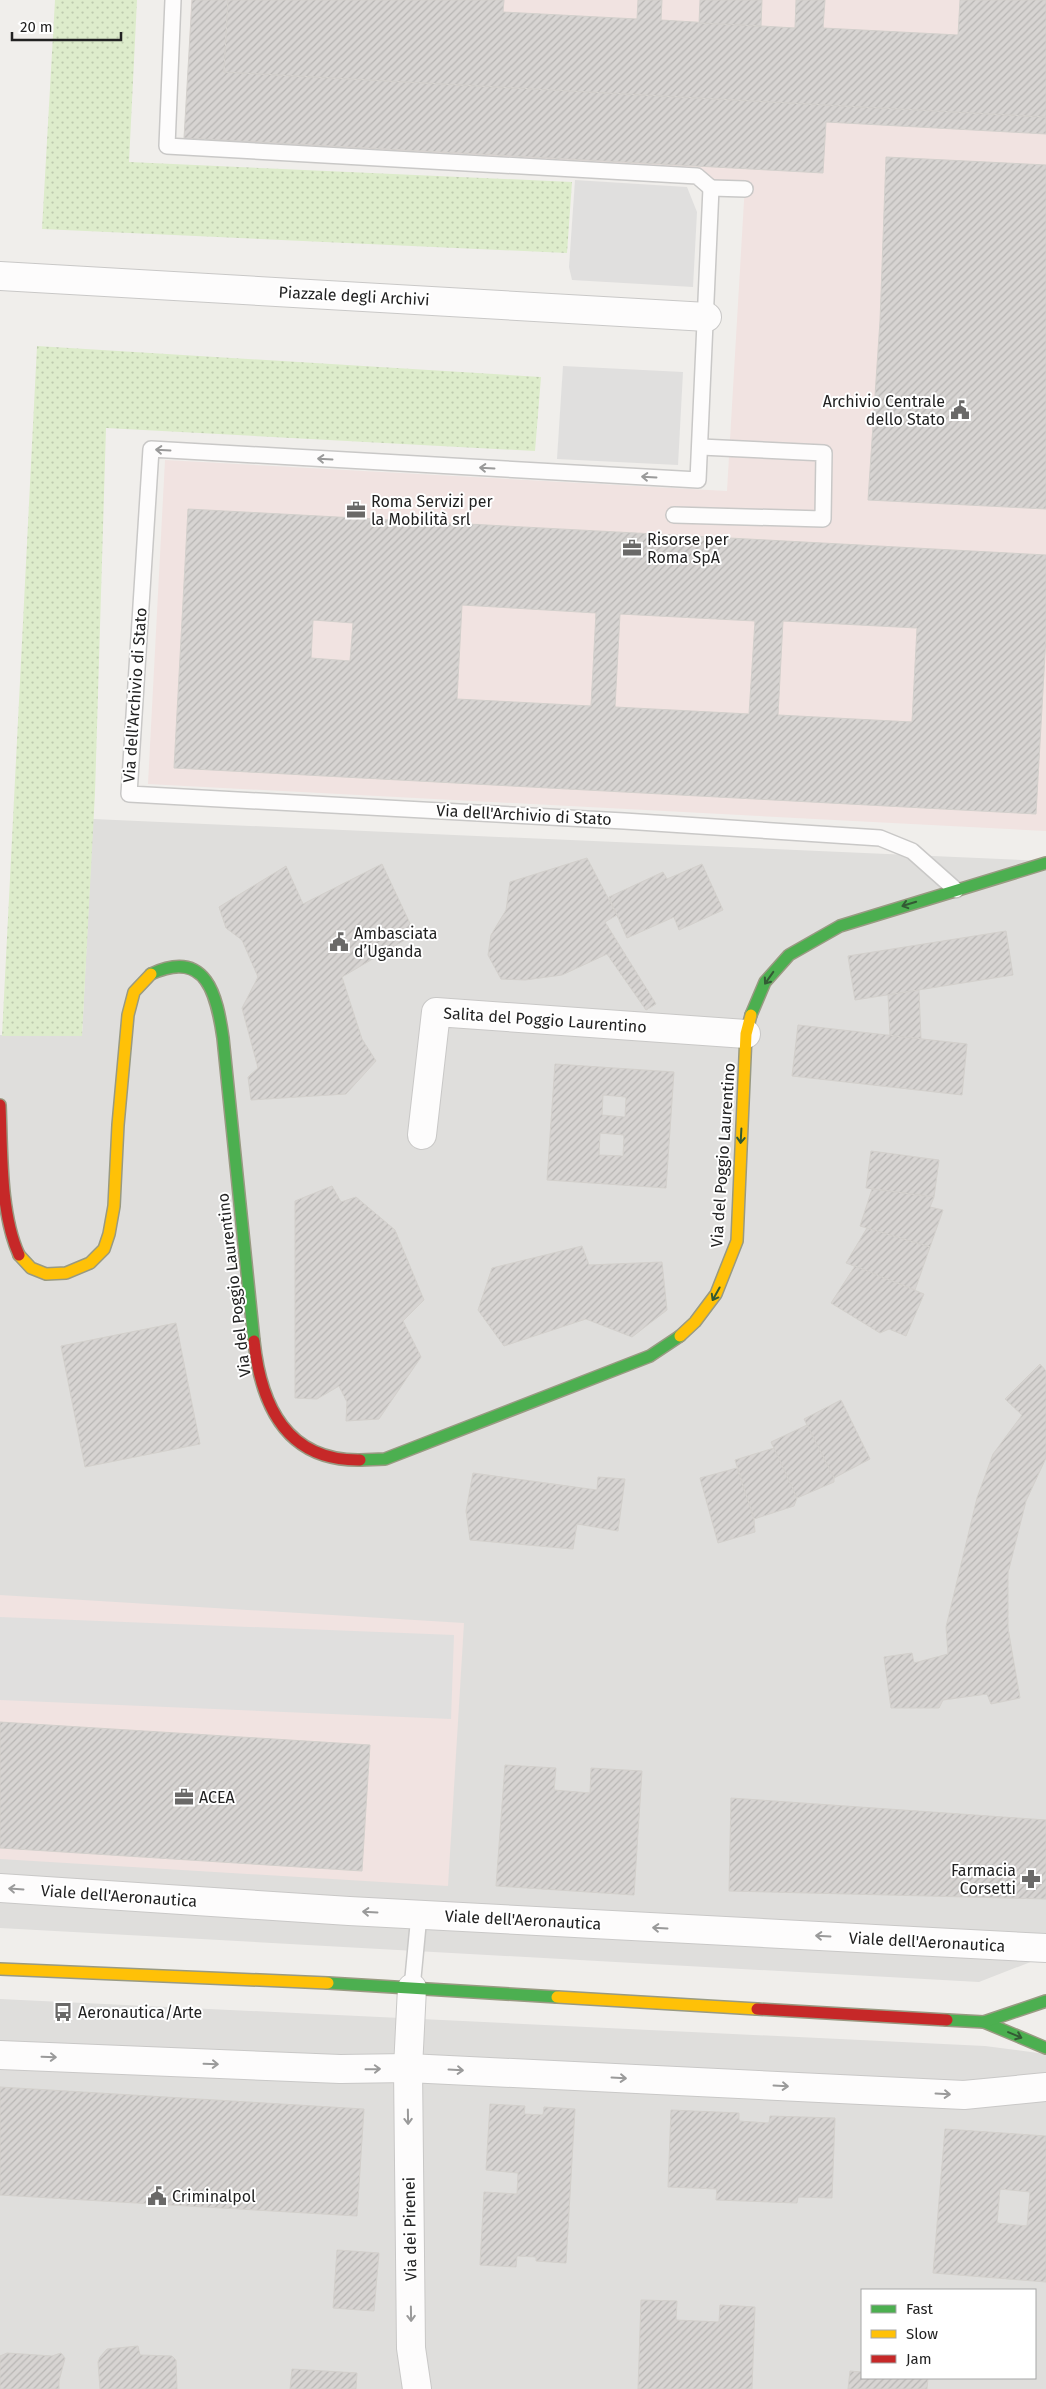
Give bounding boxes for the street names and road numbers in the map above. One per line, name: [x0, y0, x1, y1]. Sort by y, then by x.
street label: Piazzale degli Archivi: [278, 283, 430, 309]
street label: Via dell'Archivio di Stato: [119, 607, 151, 783]
street label: Via dell'Archivio di Stato: [436, 801, 612, 829]
street label: Salita del Poggio Laurentino: [443, 1003, 647, 1037]
street label: Via del Poggio Laurentino: [707, 1062, 739, 1248]
street label: Via del Poggio Laurentino: [213, 1192, 255, 1378]
street label: Viale dell'Aeronautica: [40, 1881, 198, 1911]
street label: Viale dell'Aeronautica: [444, 1906, 602, 1934]
street label: Viale dell'Aeronautica: [848, 1928, 1006, 1956]
street label: Via dei Pirenei: [400, 2177, 420, 2281]

